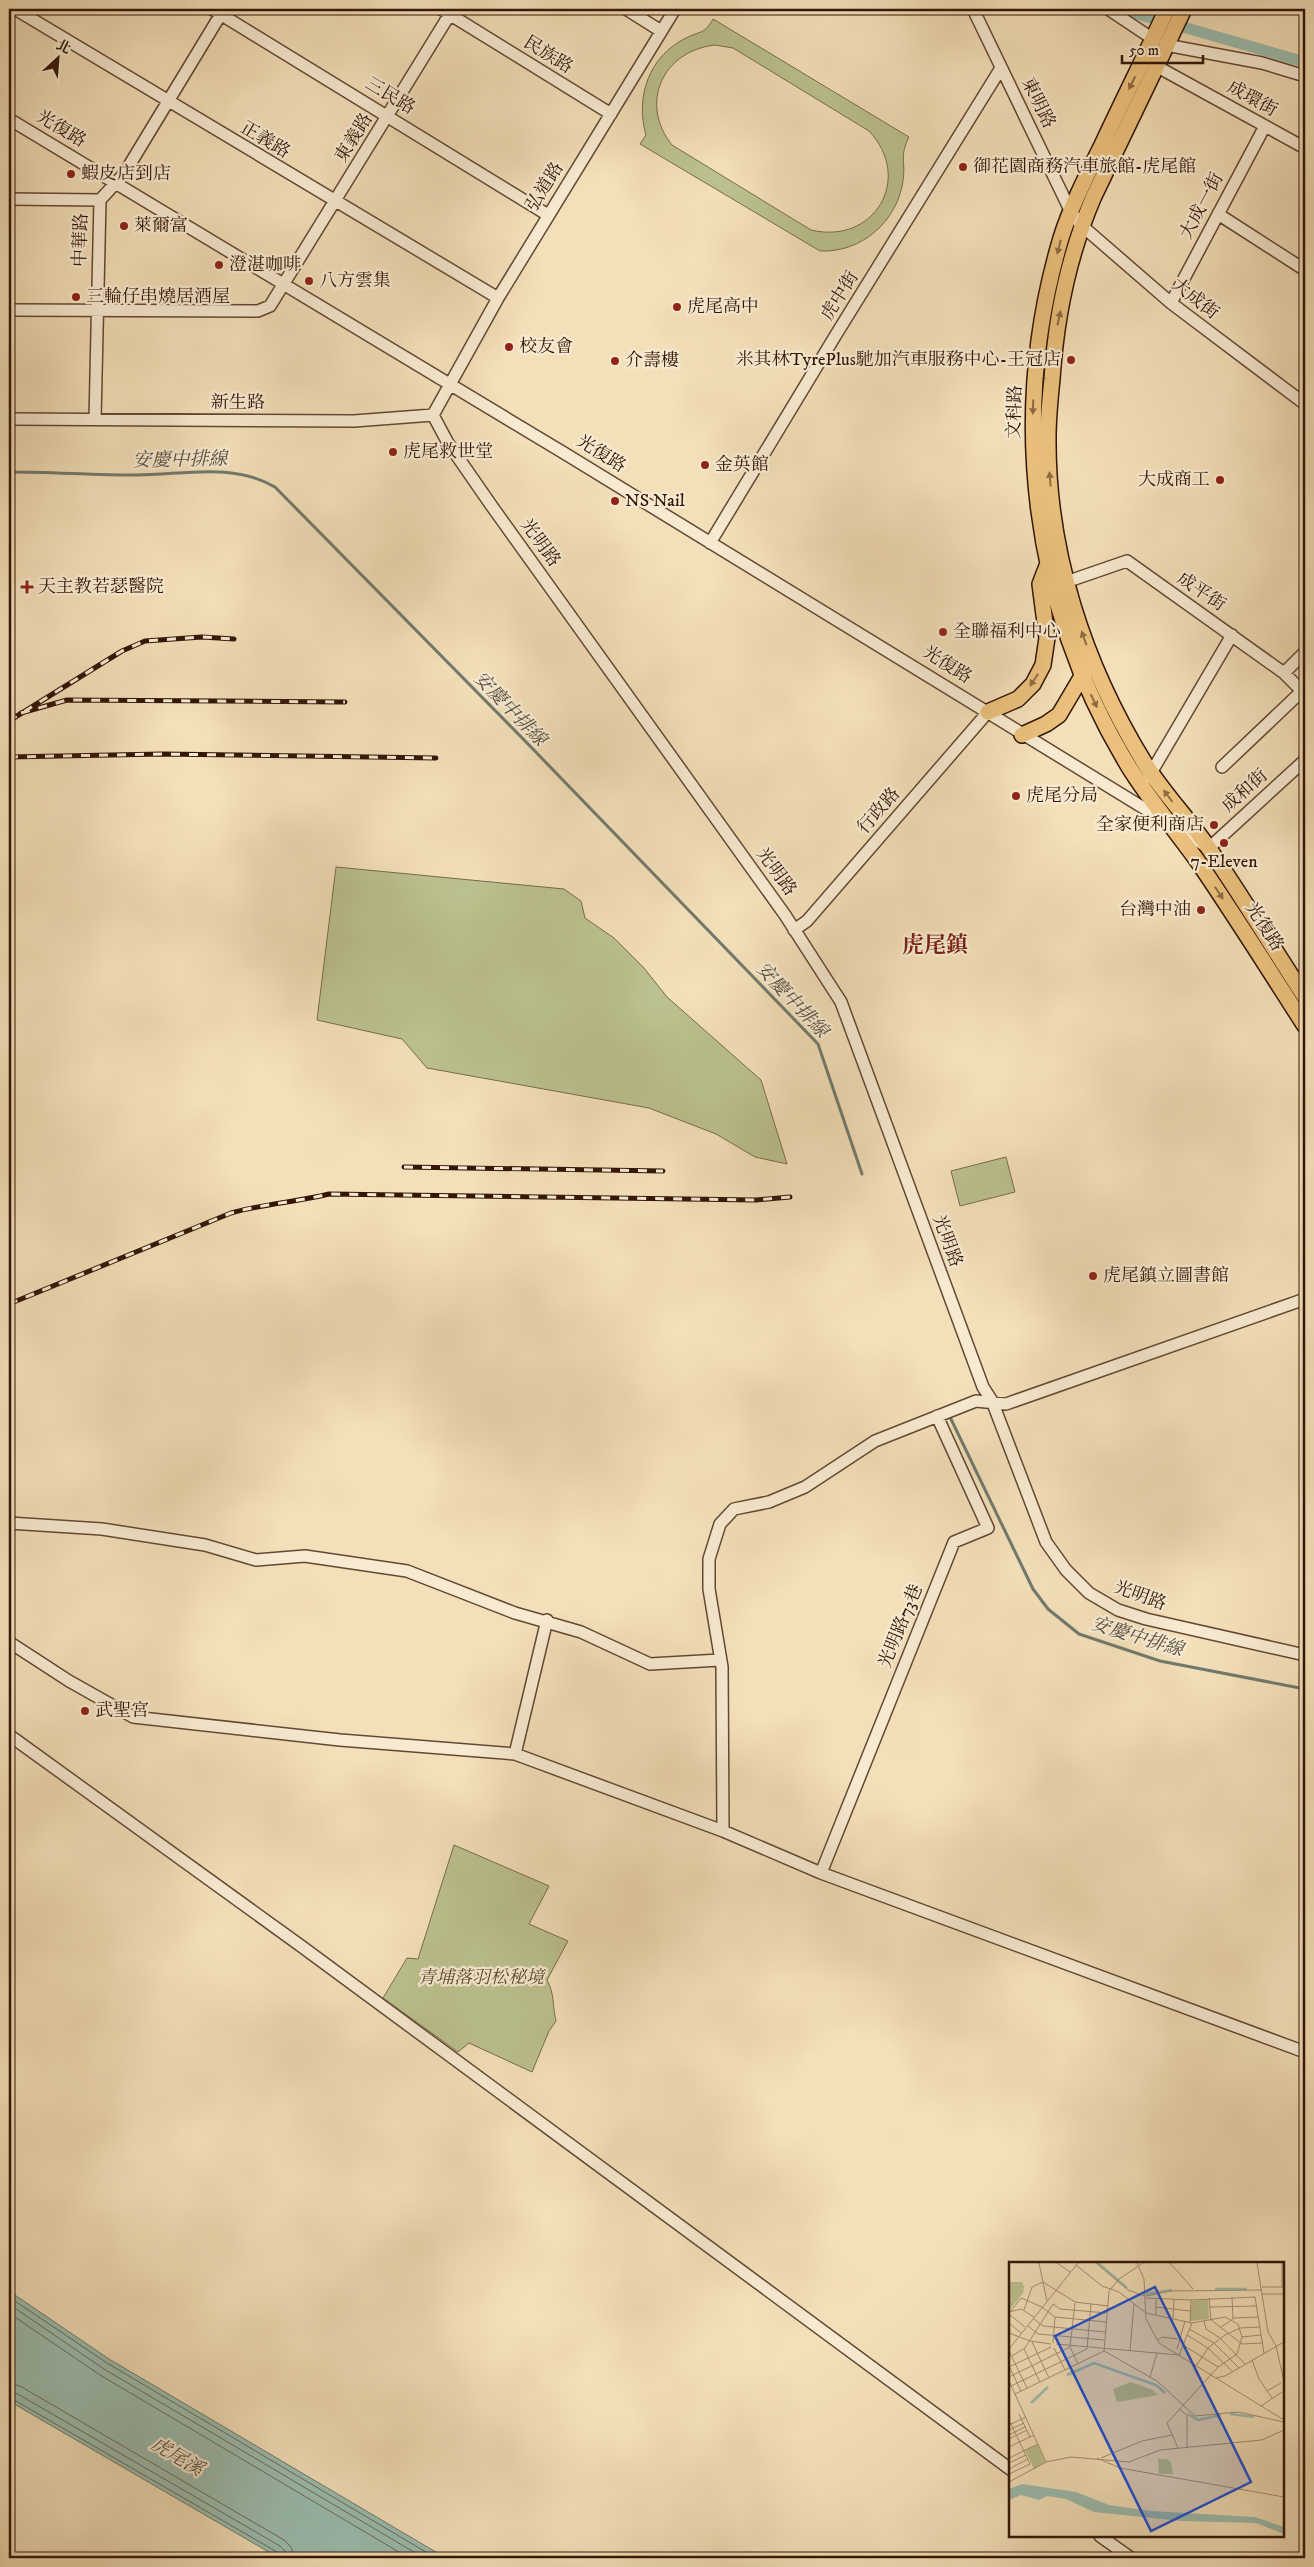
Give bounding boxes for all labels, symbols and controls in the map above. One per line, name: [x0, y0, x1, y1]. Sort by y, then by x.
street label: 民族路: [519, 31, 577, 79]
north arrow: [32, 32, 82, 82]
scale bar: [1122, 32, 1203, 64]
text: 北: [53, 36, 73, 58]
text: 50 m: [1129, 41, 1159, 60]
street label: 三民路: [361, 73, 419, 119]
street label: 東明路: [1016, 74, 1060, 132]
one-way arrow: [1127, 76, 1135, 90]
street label: 成環街: [1223, 76, 1281, 122]
street label: 光復路: [32, 106, 90, 152]
street label: 東義路: [330, 109, 378, 167]
street label: 正義路: [236, 117, 294, 163]
place label: 御花園商務汽車旅館-虎尾館: [973, 156, 1196, 178]
street label: 弘道路: [521, 158, 569, 216]
marker: 御花園商務汽車旅館-虎尾館: [957, 161, 969, 173]
place label: 蝦皮店到店: [81, 163, 171, 185]
marker: 蝦皮店到店: [65, 168, 77, 180]
street label: 大成一街: [1175, 169, 1229, 243]
street label: 中華路: [69, 213, 93, 267]
place label: 萊爾富: [134, 215, 188, 237]
marker: 萊爾富: [118, 220, 130, 232]
one-way arrow: [1055, 240, 1063, 255]
place label: 澄湛咖啡: [229, 254, 301, 276]
marker: 澄湛咖啡: [213, 259, 225, 271]
street label: 虎中街: [816, 267, 864, 325]
place label: 八方雲集: [319, 270, 391, 292]
street label: 大成街: [1167, 274, 1223, 324]
marker: 八方雲集: [303, 275, 315, 287]
place label: 三輪仔串燒居酒屋: [86, 286, 230, 308]
marker: 三輪仔串燒居酒屋: [70, 291, 82, 303]
place label: 虎尾高中: [687, 296, 759, 318]
marker: 虎尾高中: [671, 301, 683, 313]
one-way arrow: [1055, 309, 1063, 325]
place label: 校友會: [519, 336, 573, 358]
marker: 校友會: [503, 341, 515, 353]
place label: 米其林TyrePlus馳加汽車服務中心-王冠店: [736, 349, 1061, 371]
place label: 介壽樓: [625, 350, 679, 372]
marker: 米其林TyrePlus馳加汽車服務中心-王冠店: [1065, 354, 1077, 366]
marker: 介壽樓: [609, 355, 621, 367]
street label: 文科路: [1003, 385, 1027, 439]
street label: 新生路: [211, 392, 265, 414]
one-way arrow: [1029, 400, 1037, 416]
street label: 光復路: [572, 430, 630, 478]
place label: 虎尾救世堂: [403, 441, 493, 463]
marker: 虎尾救世堂: [387, 446, 399, 458]
water label: 安慶中排線: [132, 448, 230, 472]
place label: 金英館: [715, 454, 769, 476]
marker: 金英館: [699, 459, 711, 471]
place label: 大成商工: [1138, 469, 1210, 491]
one-way arrow: [1046, 471, 1054, 487]
marker: 大成商工: [1214, 474, 1226, 486]
place label: NS Nail: [625, 490, 686, 512]
marker: NS Nail: [609, 495, 621, 507]
street label: 光明路: [515, 515, 565, 571]
street label: 成平街: [1172, 568, 1230, 616]
place label: 天主教若瑟醫院: [38, 576, 164, 598]
marker: 天主教若瑟醫院: [20, 580, 34, 594]
place label: 全聯福利中心: [953, 621, 1061, 643]
marker: 全聯福利中心: [937, 626, 949, 638]
one-way arrow: [1080, 630, 1087, 645]
street label: 光復路: [918, 641, 976, 689]
water label: 安慶中排線: [469, 667, 553, 753]
one-way arrow: [1029, 673, 1039, 687]
one-way arrow: [1090, 694, 1098, 708]
street label: 成和街: [1218, 765, 1272, 817]
street label: 行政路: [853, 783, 905, 839]
place label: 虎尾分局: [1026, 785, 1098, 807]
one-way arrow: [1163, 789, 1173, 803]
marker: 虎尾分局: [1010, 790, 1022, 802]
place label: 全家便利商店: [1096, 814, 1204, 836]
marker: 全家便利商店: [1208, 819, 1220, 831]
marker: 7-Eleven: [1218, 837, 1230, 849]
street label: 光明路: [751, 844, 801, 900]
place label: 7-Eleven: [1190, 851, 1258, 873]
one-way arrow: [1214, 886, 1224, 900]
street label: 光復路: [1240, 898, 1288, 956]
place label: 台灣中油: [1119, 899, 1191, 921]
marker: 台灣中油: [1195, 904, 1207, 916]
district label: 虎尾鎮: [902, 932, 968, 959]
water label: 安慶中排線: [751, 957, 834, 1044]
street label: 光明路: [927, 1212, 967, 1270]
place label: 虎尾鎮立圖書館: [1103, 1265, 1229, 1287]
marker: 虎尾鎮立圖書館: [1087, 1270, 1099, 1282]
street label: 光明路: [1111, 1576, 1169, 1616]
street label: 光明路73巷: [874, 1581, 928, 1671]
water label: 安慶中排線: [1088, 1612, 1188, 1662]
place label: 武聖宮: [95, 1700, 149, 1722]
marker: 武聖宮: [79, 1705, 91, 1717]
park label: 青埔落羽松秘境: [418, 1967, 547, 1989]
inset map: [1009, 2262, 1284, 2537]
water label: 虎尾溪: [147, 2432, 209, 2483]

